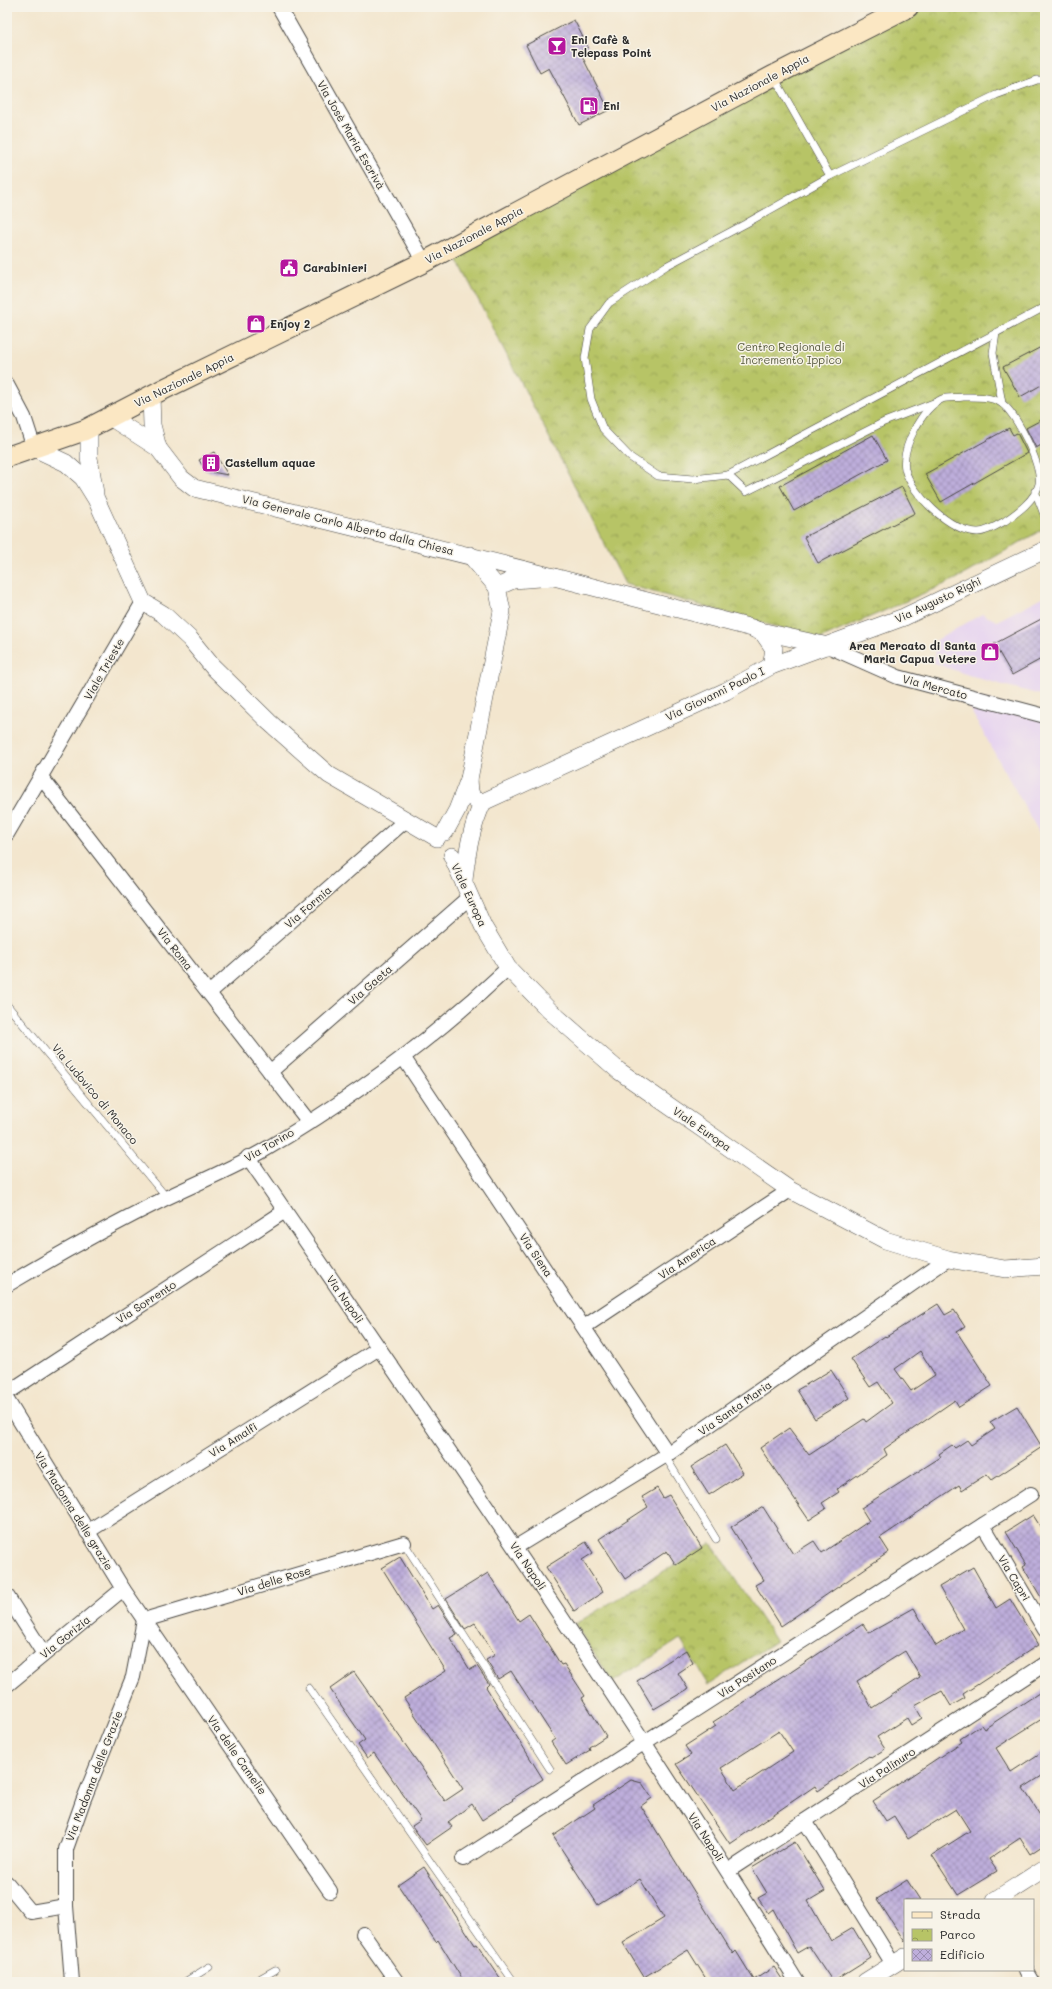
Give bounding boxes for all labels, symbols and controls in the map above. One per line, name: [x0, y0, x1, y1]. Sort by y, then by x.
place label: Eni Cafè & Telepass Point: [571, 32, 652, 60]
bar icon: Eni Cafè & Telepass Point: [546, 35, 568, 57]
street label: Via Nazionale Appia: [708, 50, 812, 115]
street label: Via Josè Maria Escrivà: [314, 77, 389, 192]
fuel station icon: Eni: [578, 95, 600, 117]
place label: Eni: [603, 98, 620, 113]
street label: Via Nazionale Appia: [422, 202, 526, 267]
public building icon: Carabinieri: [278, 257, 300, 279]
place label: Carabinieri: [303, 260, 367, 275]
shop icon: Enjoy 2: [245, 313, 267, 335]
place label: Enjoy 2: [270, 316, 310, 331]
park label: Centro Regionale di Incremento Ippico: [737, 339, 845, 367]
street label: Via Nazionale Appia: [131, 349, 236, 410]
building icon: Castellum aquae: [200, 452, 222, 474]
place label: Castellum aquae: [225, 455, 316, 470]
street label: Via Generale Carlo Alberto dalla Chiesa: [241, 491, 456, 558]
street label: Via Augusto Righi: [892, 573, 983, 626]
street label: Viale Trieste: [80, 635, 127, 702]
place label: Area Mercato di Santa Maria Capua Vetere: [849, 638, 976, 666]
shop icon: Area Mercato di Santa Maria Capua Vetere: [979, 641, 1001, 663]
street label: Via Giovanni Paolo I: [663, 663, 767, 724]
street label: Via Mercato: [901, 671, 970, 703]
street label: Viale Europa: [448, 861, 491, 929]
street label: Via Formia: [281, 882, 335, 931]
street label: Via Roma: [154, 924, 197, 973]
street label: Via Gaeta: [344, 961, 395, 1008]
street label: Via Ludovico di Monaco: [49, 1040, 142, 1147]
street label: Viale Europa: [670, 1103, 735, 1154]
street label: Via Torino: [241, 1124, 297, 1165]
street label: Via Siena: [516, 1230, 557, 1280]
street label: Via America: [655, 1233, 718, 1282]
street label: Via Napoli: [323, 1272, 367, 1326]
street label: Via Sorrento: [113, 1276, 179, 1327]
street label: Via Santa Maria: [695, 1377, 775, 1439]
street label: Via Amalfi: [206, 1419, 260, 1460]
street label: Via Madonna delle grazie: [32, 1449, 117, 1573]
street label: Via Napoli: [507, 1539, 550, 1593]
street label: Via Capri: [995, 1552, 1034, 1604]
street label: Via delle Rose: [235, 1562, 313, 1599]
street label: Via Gorizia: [36, 1612, 93, 1662]
street label: Via Positano: [715, 1652, 779, 1701]
street label: Via Madonna delle Grazie: [62, 1708, 125, 1843]
street label: Via delle Camelie: [204, 1712, 271, 1798]
street label: Via Palinuro: [856, 1743, 918, 1791]
street label: Via Napoli: [685, 1809, 728, 1864]
legend: [904, 1899, 1034, 1971]
text: Strada: [940, 1906, 981, 1922]
text: Parco: [940, 1926, 975, 1942]
text: Edificio: [940, 1946, 984, 1962]

